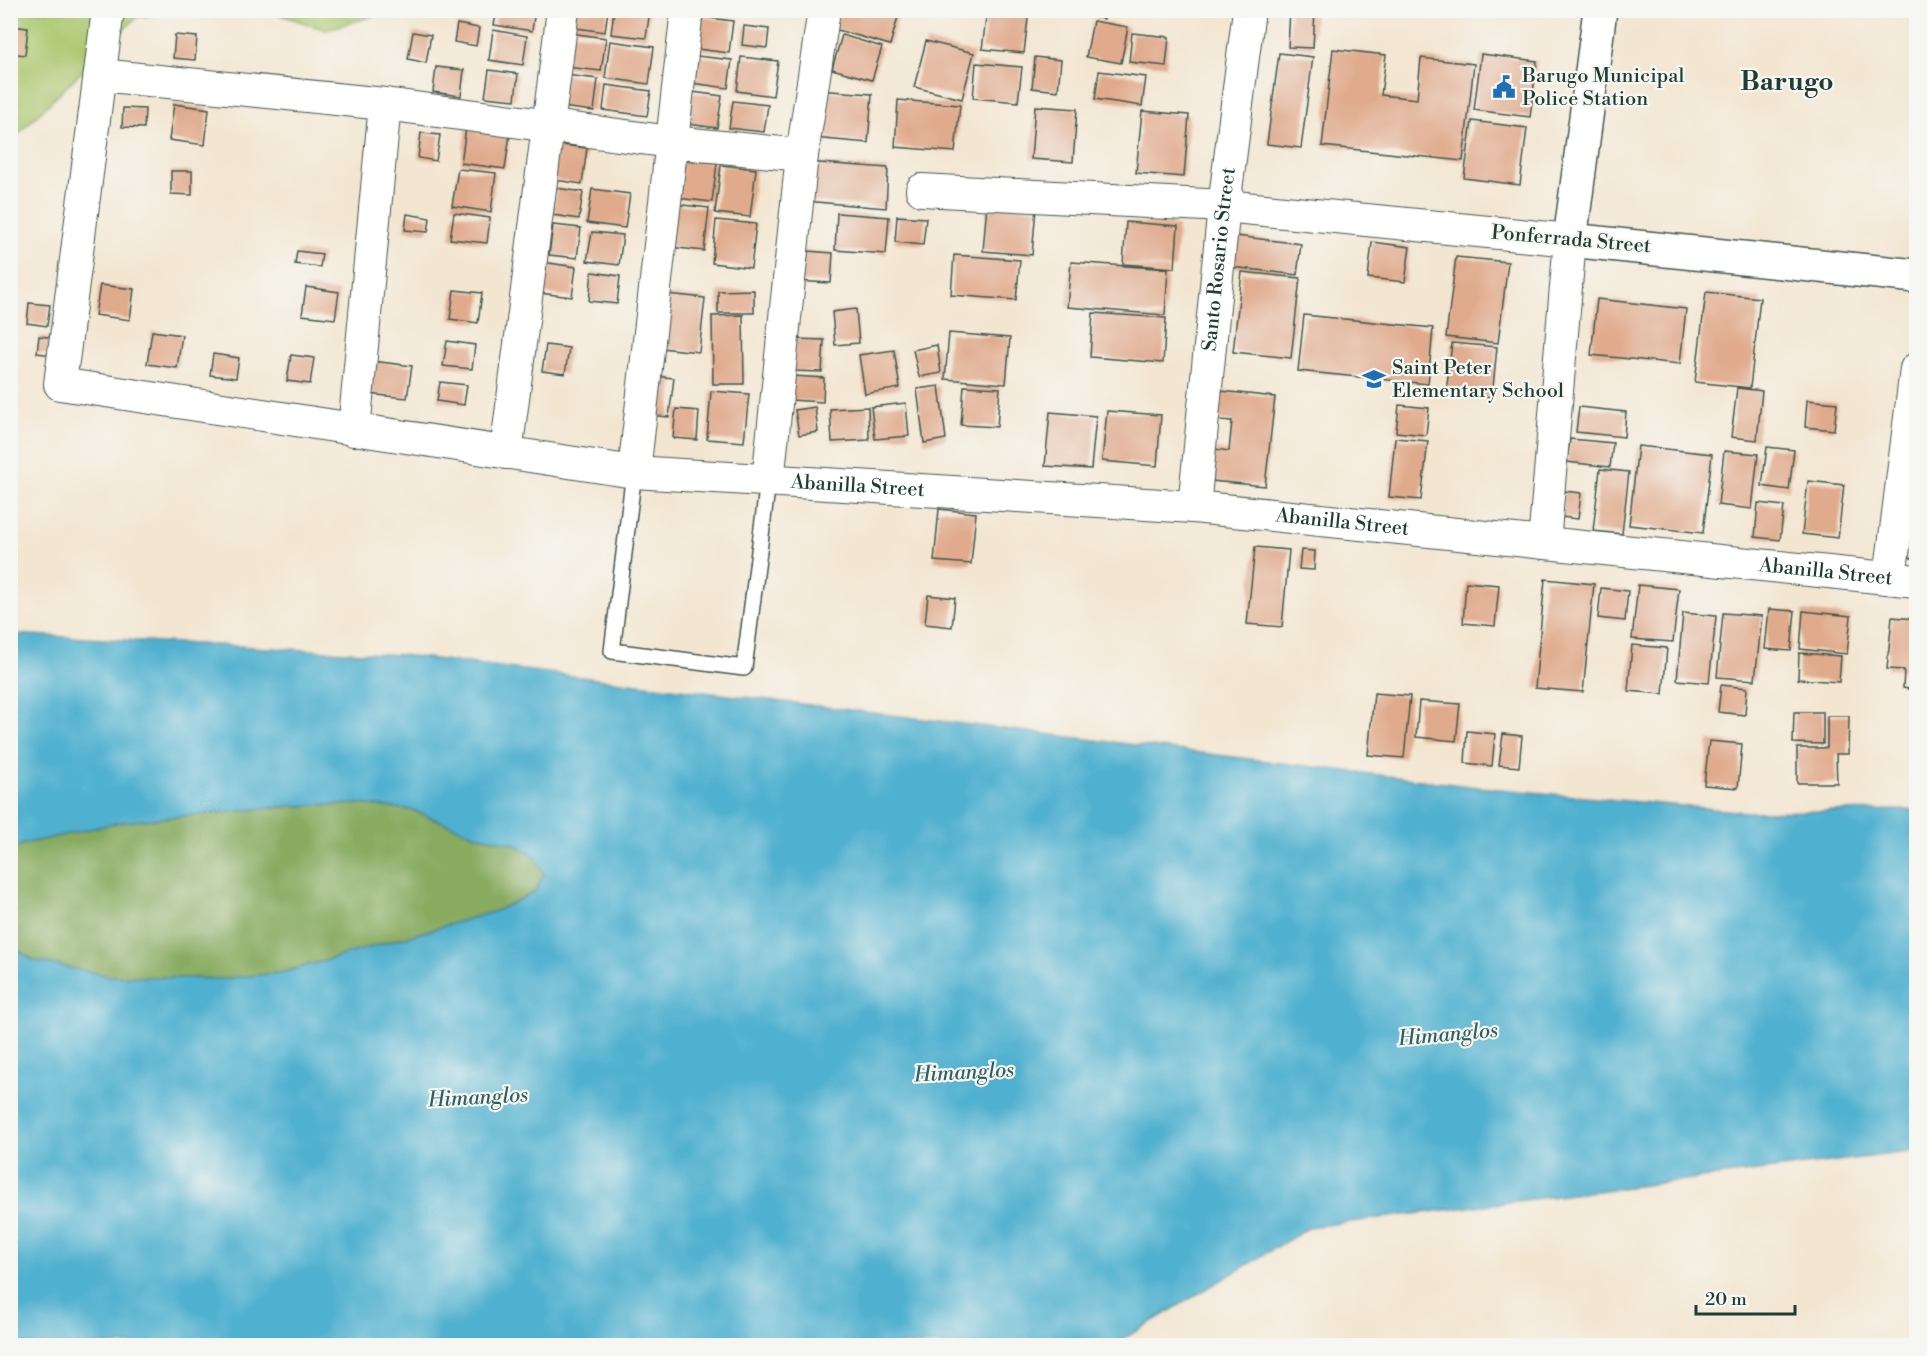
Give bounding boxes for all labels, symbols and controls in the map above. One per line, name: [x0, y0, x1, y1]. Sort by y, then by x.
place label: Barugo Municipal Police Station: [1521, 64, 1684, 112]
district label: Barugo: [1740, 66, 1834, 98]
public building icon: Barugo Municipal Police Station: [1491, 74, 1517, 100]
street label: Santo Rosario Street: [1197, 166, 1241, 352]
street label: Ponferrada Street: [1490, 221, 1652, 259]
place label: Saint Peter Elementary School: [1392, 356, 1564, 404]
school or university icon: Saint Peter Elementary School: [1361, 366, 1387, 392]
street label: Abanilla Street: [789, 469, 925, 503]
street label: Abanilla Street: [1273, 503, 1410, 541]
street label: Abanilla Street: [1757, 552, 1894, 591]
water label: Himanglos: [1396, 1018, 1499, 1052]
water label: Himanglos: [912, 1057, 1015, 1089]
water label: Himanglos: [426, 1082, 529, 1114]
scale bar: [1696, 1278, 1795, 1316]
text: 20 m: [1705, 1288, 1747, 1311]

